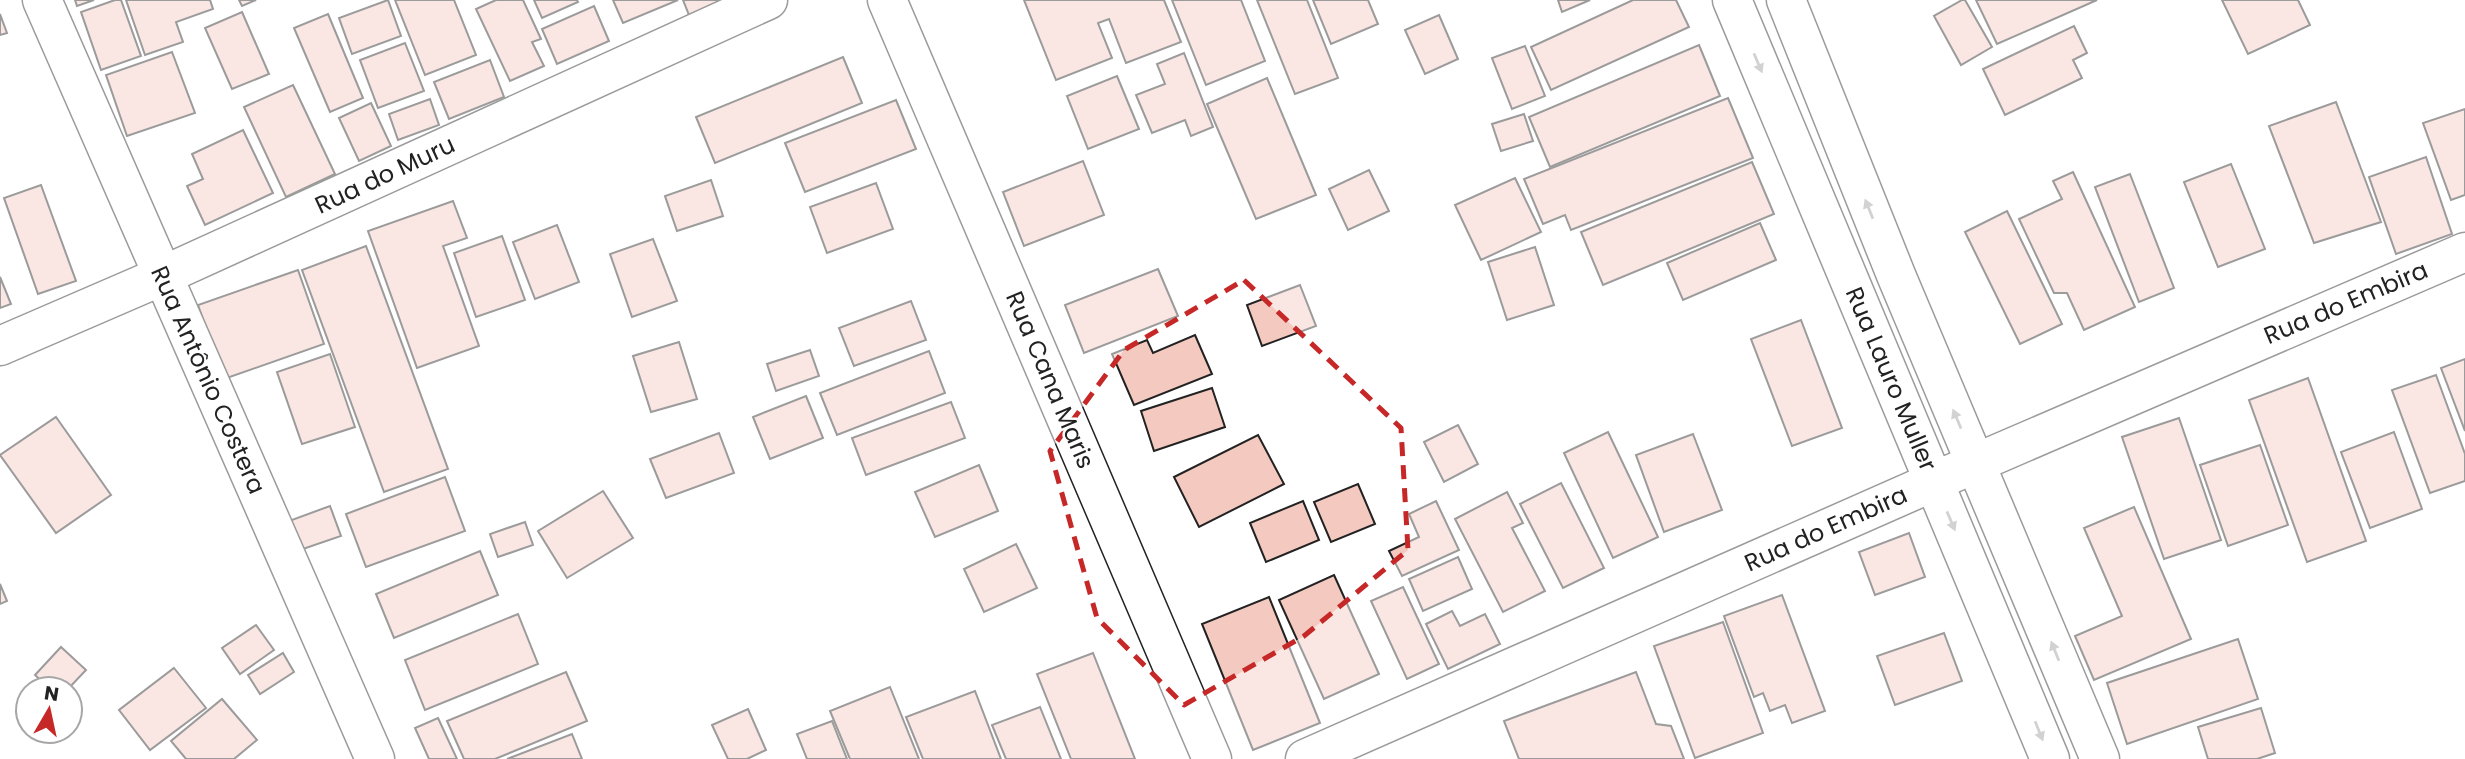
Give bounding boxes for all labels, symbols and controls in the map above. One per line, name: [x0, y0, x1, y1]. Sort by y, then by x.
one-way arrow: [1752, 53, 1764, 73]
street label: Rua do Muru: [309, 128, 460, 221]
one-way arrow: [1864, 198, 1875, 219]
street label: Rua do Embira: [2259, 253, 2433, 352]
street label: Rua Antônio Costera: [143, 261, 274, 499]
street label: Rua Lauro Muller: [1838, 282, 1945, 476]
street label: Rua Cana Maris: [998, 286, 1103, 474]
one-way arrow: [1951, 408, 1962, 429]
street label: Rua do Embira: [1739, 478, 1912, 579]
one-way arrow: [1945, 511, 1957, 531]
one-way arrow: [2049, 640, 2060, 661]
north arrow: [14, 675, 84, 745]
text: N: [42, 679, 61, 708]
one-way arrow: [2033, 720, 2044, 741]

